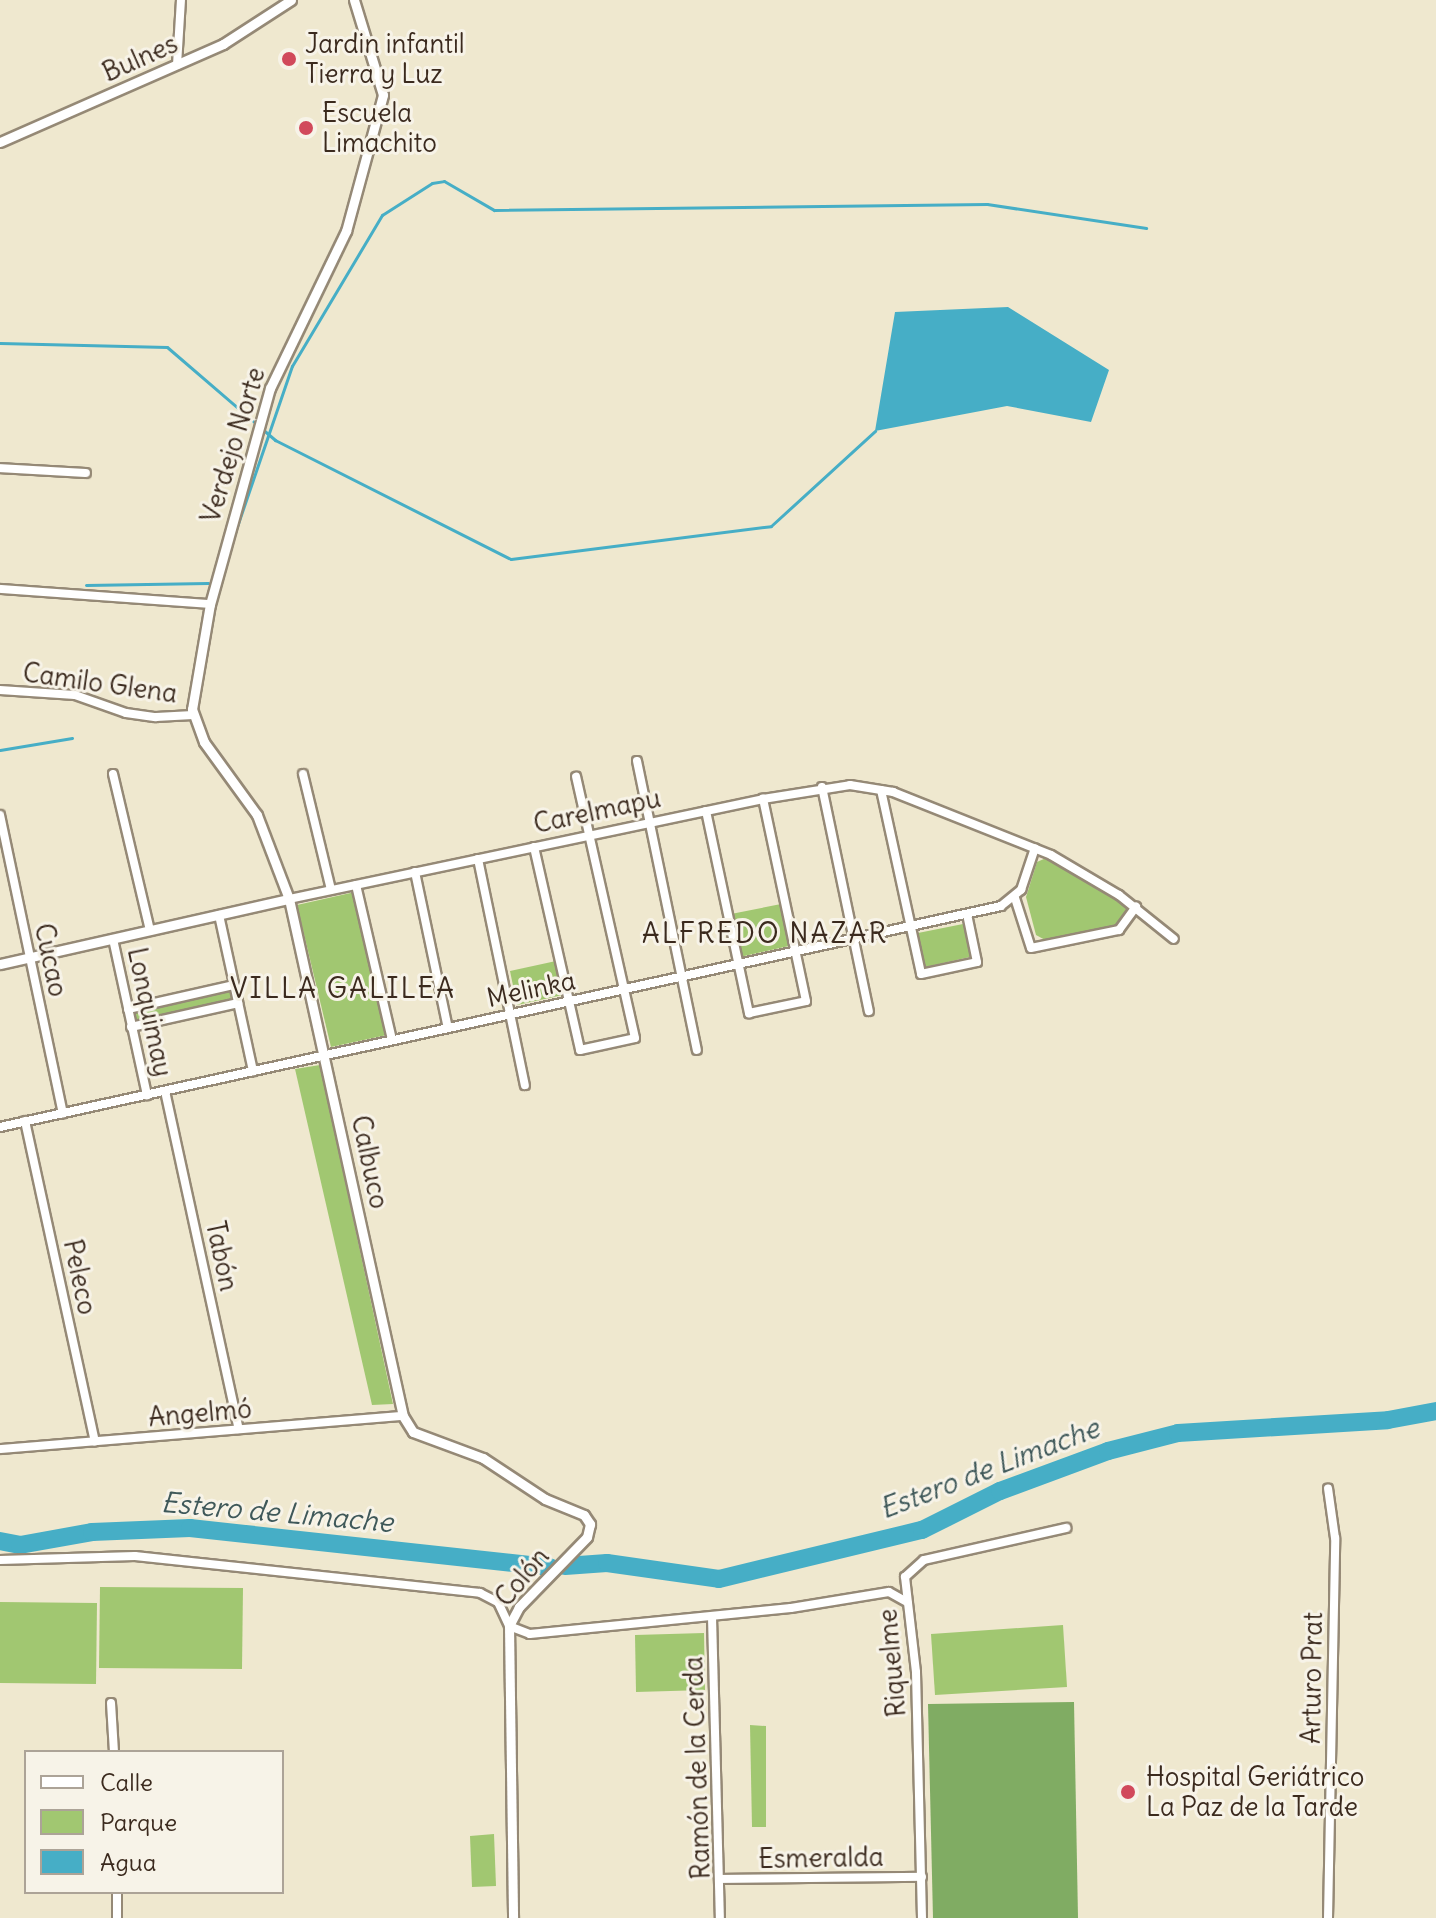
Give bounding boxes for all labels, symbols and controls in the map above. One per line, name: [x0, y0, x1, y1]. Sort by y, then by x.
street label: Bulnes: [98, 28, 182, 88]
place label: Jardin infantil Tierra y Luz: [305, 28, 465, 90]
marker: Jardin infantil Tierra y Luz: [280, 50, 298, 68]
place label: Escuela Limachito: [322, 97, 437, 158]
marker: Escuela Limachito: [297, 119, 315, 137]
street label: Verdejo Norte: [195, 364, 271, 526]
street label: Camilo Glena: [21, 657, 179, 709]
street label: Carelmapu: [531, 782, 663, 840]
district label: ALFREDO NAZAR: [642, 916, 888, 950]
street label: Cucao: [28, 921, 74, 999]
street label: Lonquimay: [121, 945, 179, 1079]
street label: Melinka: [484, 964, 578, 1014]
district label: VILLA GALILEA: [230, 971, 456, 1005]
street label: Calbuco: [345, 1112, 395, 1212]
street label: Tabón: [199, 1218, 245, 1294]
street label: Peleco: [57, 1237, 103, 1317]
street label: Angelmó: [147, 1393, 253, 1433]
water label: Estero de Limache: [874, 1411, 1104, 1525]
water label: Estero de Limache: [160, 1485, 394, 1539]
street label: Colón: [489, 1541, 555, 1613]
street label: Riquelme: [872, 1608, 912, 1718]
street label: Arturo Prat: [1295, 1612, 1329, 1744]
street label: Ramón de la Cerda: [678, 1656, 716, 1880]
legend: [24, 1750, 284, 1894]
place label: Hospital Geriátrico La Paz de la Tarde: [1146, 1761, 1364, 1822]
text: Calle: [100, 1767, 153, 1797]
marker: Hospital Geriátrico La Paz de la Tarde: [1117, 1781, 1139, 1803]
text: Parque: [100, 1807, 177, 1837]
street label: Esmeralda: [758, 1841, 884, 1875]
text: Agua: [100, 1847, 156, 1877]

